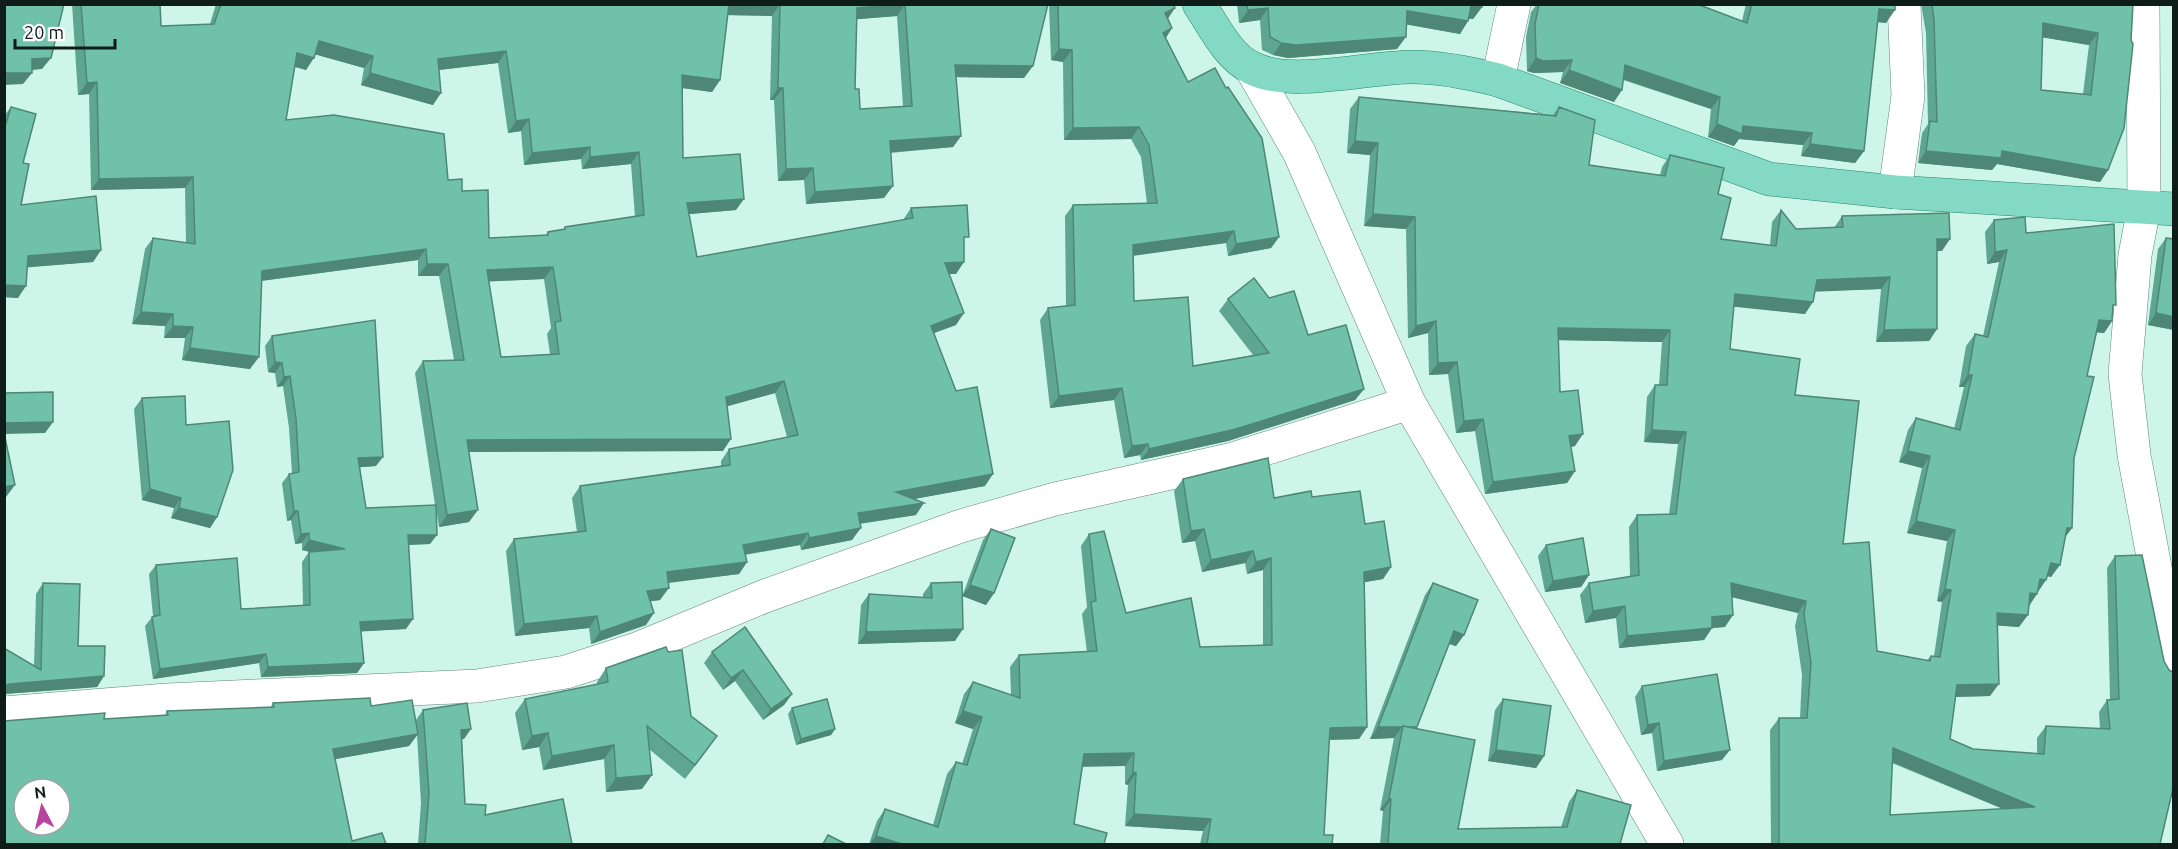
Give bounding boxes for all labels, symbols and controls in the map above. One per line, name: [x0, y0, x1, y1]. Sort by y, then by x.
scale bar: [15, 12, 116, 50]
text: 20 m: [24, 22, 64, 42]
north arrow: [12, 777, 72, 837]
text: N: [33, 782, 47, 802]

